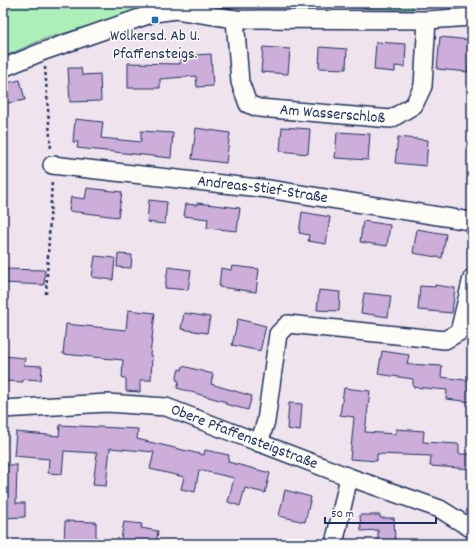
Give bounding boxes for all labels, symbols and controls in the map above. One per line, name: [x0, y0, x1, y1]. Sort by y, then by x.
marker: Wolkersd. Ab U. Pfaffensteigs.: [150, 15, 160, 25]
place label: Wolkersd. Ab U. Pfaffensteigs.: [110, 25, 200, 66]
street label: Am Wasserschloß: [279, 98, 386, 130]
street label: Andreas-Stief-Straße: [196, 170, 330, 210]
street label: Obere Pfaffensteigstraße: [167, 398, 321, 476]
scale bar: [325, 499, 436, 525]
text: 50 m: [331, 506, 354, 523]

